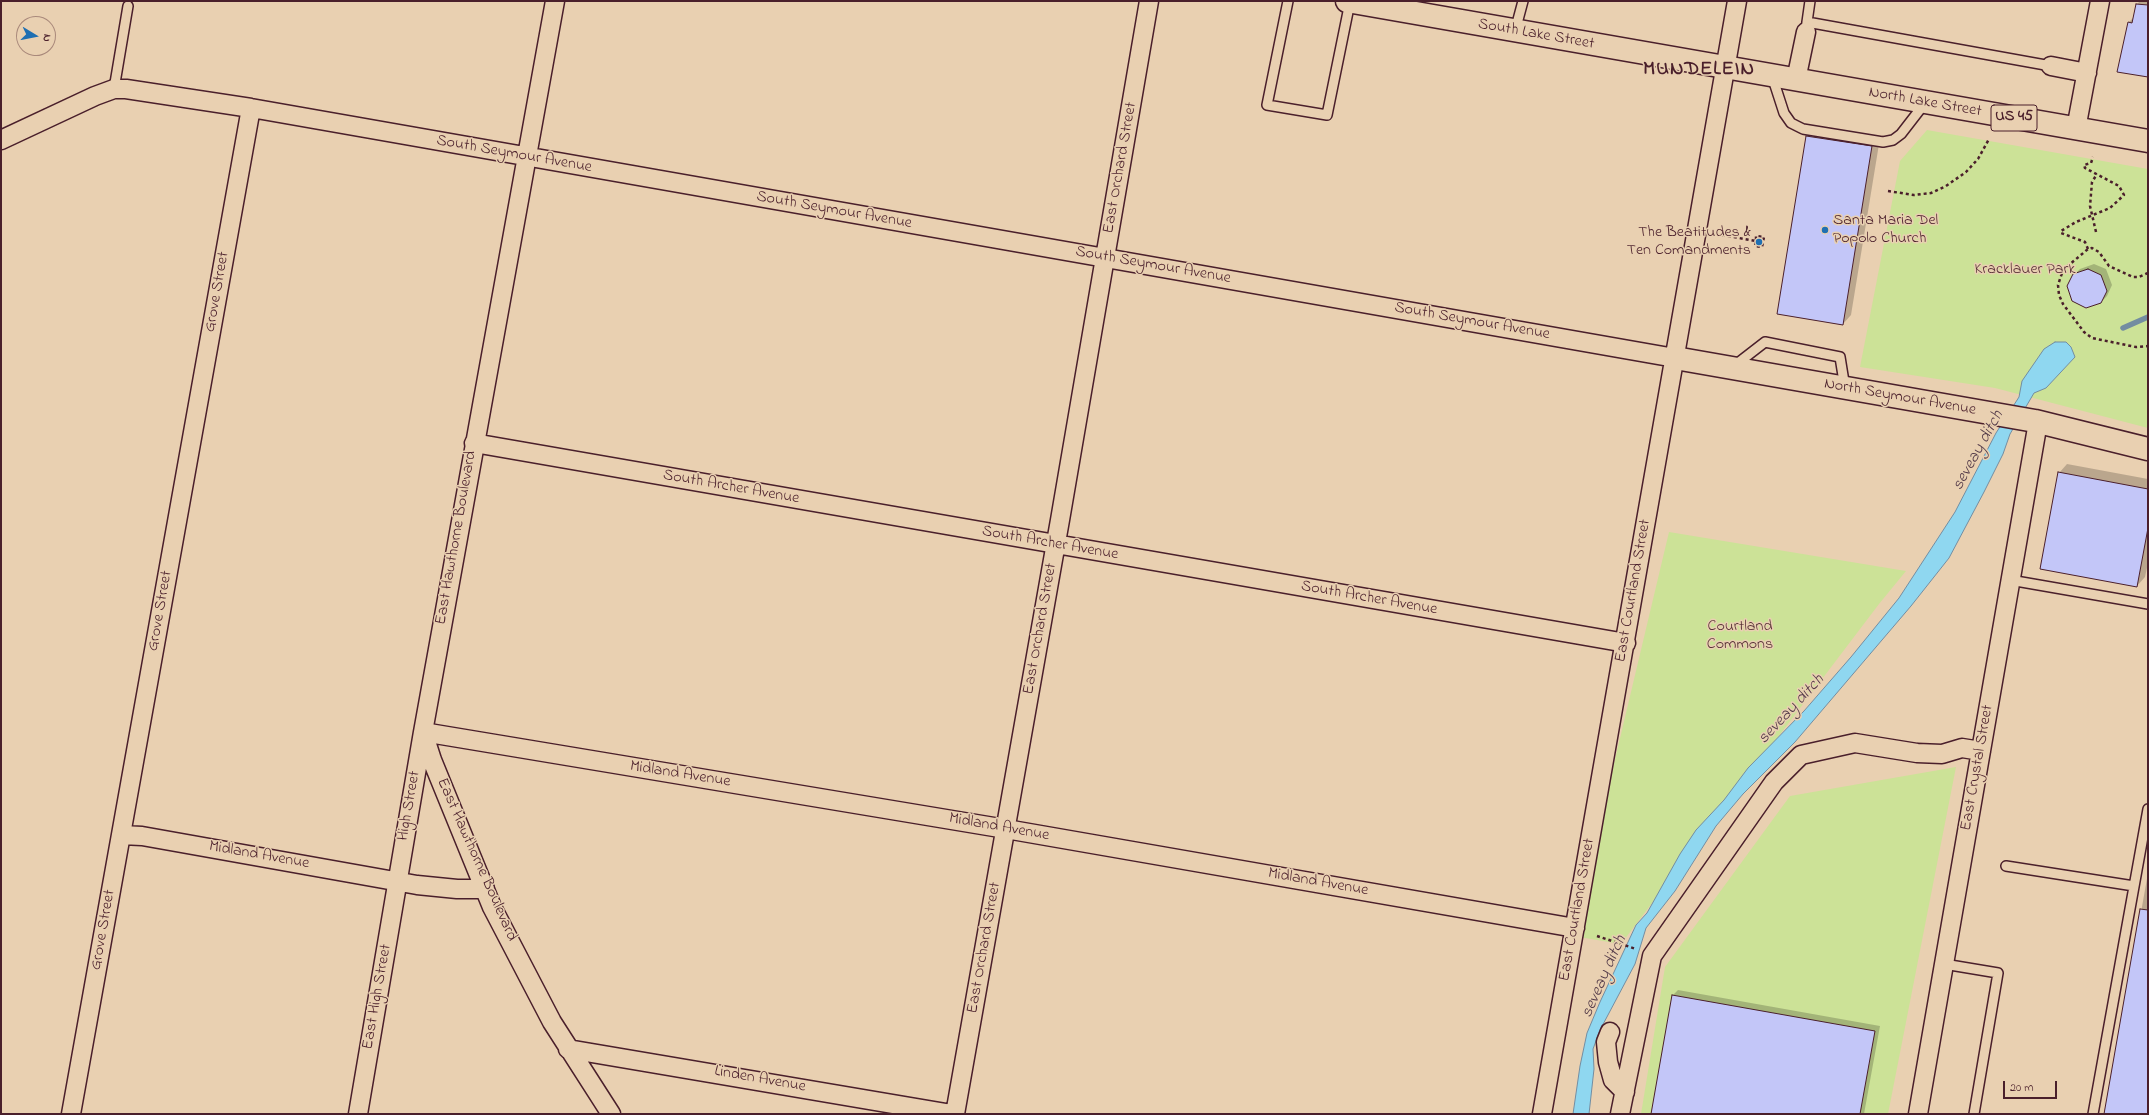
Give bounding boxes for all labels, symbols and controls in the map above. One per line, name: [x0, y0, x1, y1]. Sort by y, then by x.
street label: South Lake Street: [1476, 15, 1596, 55]
north arrow: [16, 16, 56, 56]
text: N: [38, 33, 55, 43]
district label: MUNDELEIN: [1643, 59, 1755, 83]
street label: North Lake Street: [1867, 84, 1983, 122]
street label: East Orchard Street: [1100, 101, 1142, 235]
road number: US 45: [1991, 105, 2037, 131]
street label: South Seymour Avenue: [435, 132, 593, 178]
street label: South Seymour Avenue: [755, 188, 913, 234]
place label: Santa Maria Del Popolo Church: [1833, 211, 1938, 249]
place label: The Beatitudes & Ten Comandments: [1627, 223, 1751, 261]
marker: Santa Maria Del Popolo Church: [1820, 225, 1830, 235]
marker: The Beatitudes & Ten Comandments: [1754, 237, 1764, 247]
street label: South Seymour Avenue: [1074, 243, 1232, 289]
street label: Grove Street: [201, 250, 235, 334]
park label: Kracklauer Park: [1975, 260, 2075, 280]
street label: South Seymour Avenue: [1393, 299, 1551, 345]
street label: North Seymour Avenue: [1822, 375, 1978, 421]
water label: seveay ditch: [1949, 408, 2009, 494]
street label: East Hawthorne Boulevard: [432, 449, 482, 627]
street label: South Archer Avenue: [661, 467, 801, 509]
street label: East Courtland Street: [1612, 518, 1656, 664]
street label: South Archer Avenue: [980, 523, 1120, 565]
street label: East Orchard Street: [1020, 562, 1062, 696]
street label: Grove Street: [144, 569, 178, 653]
street label: South Archer Avenue: [1299, 578, 1439, 620]
park label: Courtland Commons: [1707, 617, 1773, 655]
water label: seveay ditch: [1755, 671, 1829, 749]
street label: East Crystal Street: [1957, 703, 1999, 833]
street label: Midland Avenue: [628, 758, 732, 792]
street label: High Street: [394, 770, 426, 842]
street label: East Hawthorne Boulevard: [431, 776, 521, 944]
street label: Midland Avenue: [947, 810, 1051, 846]
street label: East Courtland Street: [1556, 837, 1600, 983]
street label: Midland Avenue: [207, 838, 311, 874]
street label: Midland Avenue: [1266, 865, 1370, 901]
street label: East Orchard Street: [964, 881, 1006, 1015]
street label: Grove Street: [87, 888, 121, 972]
water label: seveay ditch: [1578, 933, 1632, 1021]
street label: East High Street: [359, 943, 397, 1051]
street label: Linden Avenue: [713, 1063, 807, 1097]
scale bar: [2005, 1073, 2059, 1099]
text: 20 m: [2010, 1079, 2033, 1097]

